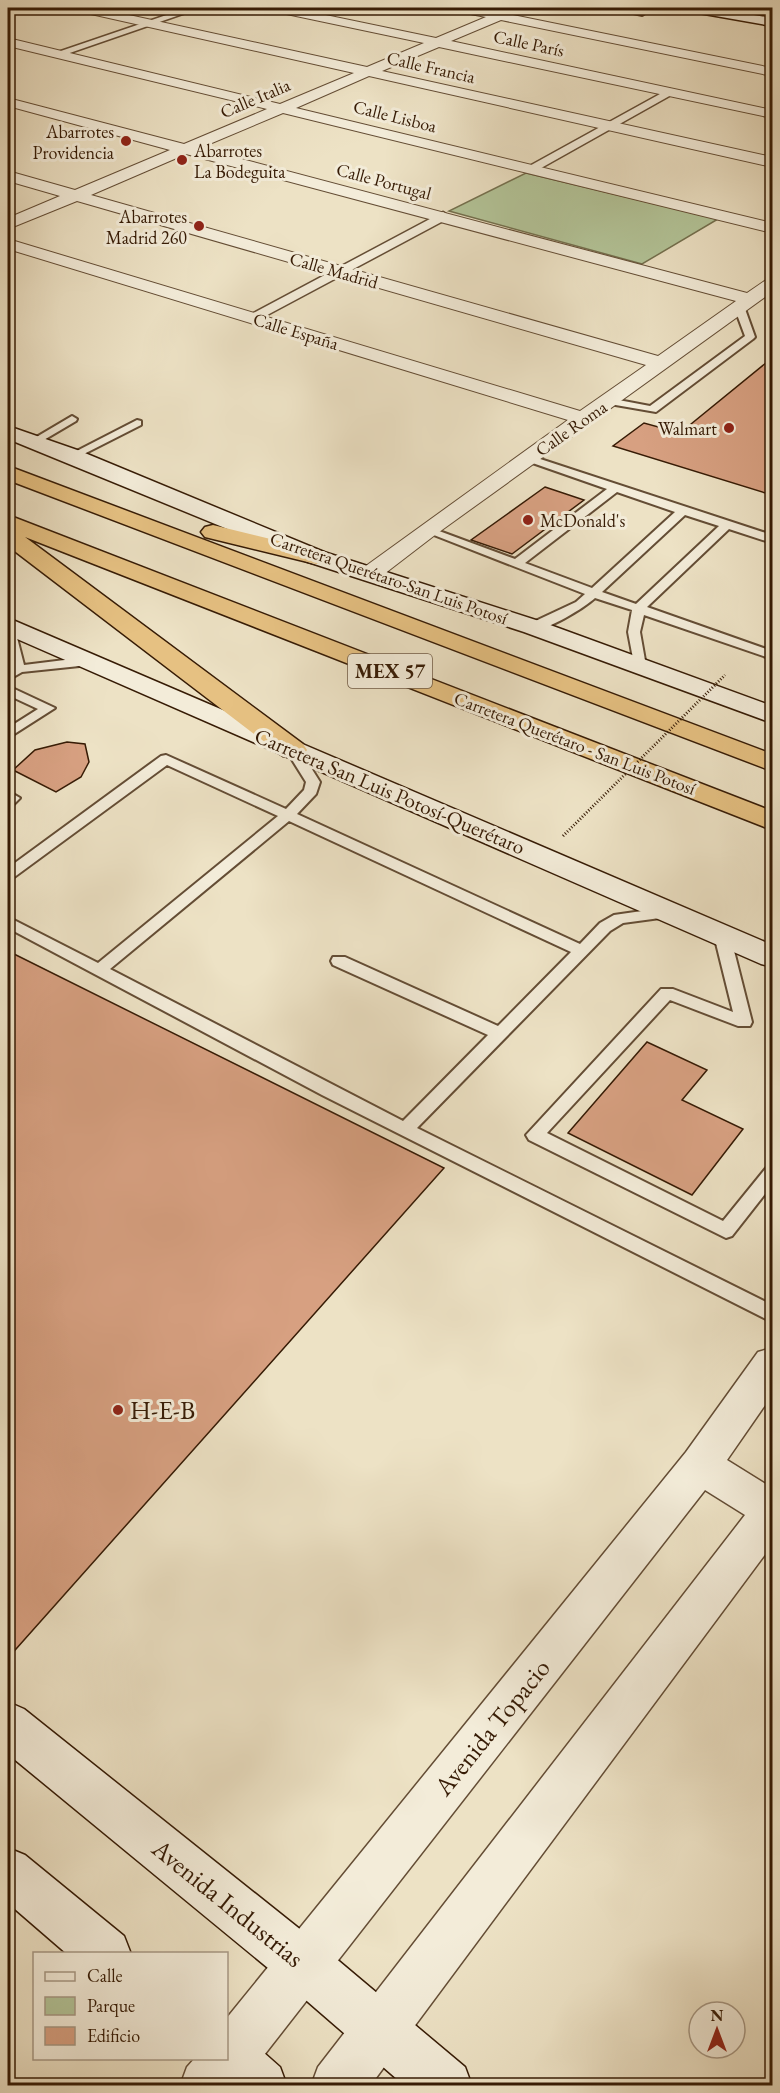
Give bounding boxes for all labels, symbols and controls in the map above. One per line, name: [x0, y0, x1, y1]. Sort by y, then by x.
street label: Calle París: [492, 24, 567, 62]
street label: Calle Francia: [385, 46, 478, 89]
street label: Calle Italia: [216, 73, 294, 123]
street label: Calle Lisboa: [351, 95, 440, 138]
place label: Abarrotes Providencia: [33, 120, 115, 164]
marker: Abarrotes Providencia: [119, 134, 133, 148]
place label: Abarrotes La Bodeguita: [193, 139, 286, 183]
marker: Abarrotes La Bodeguita: [175, 153, 189, 167]
street label: Calle Portugal: [334, 157, 434, 205]
place label: Abarrotes Madrid 260: [106, 205, 187, 249]
marker: Abarrotes Madrid 260: [192, 219, 206, 233]
street label: Calle Madrid: [287, 246, 382, 294]
street label: Calle España: [251, 307, 342, 355]
street label: Calle Roma: [531, 395, 612, 461]
place label: Walmart: [658, 417, 717, 440]
marker: Walmart: [722, 421, 736, 435]
place label: McDonald's: [540, 509, 625, 532]
marker: McDonald's: [521, 513, 535, 527]
street label: Carretera Querétaro-San Luis Potosí: [267, 526, 511, 630]
road number: MEX 57: [348, 654, 432, 688]
street label: Carretera Querétaro - San Luis Potosí: [451, 686, 700, 800]
street label: Carretera San Luis Potosí-Querétaro: [250, 722, 529, 861]
place label: H-E-B: [130, 1393, 195, 1427]
marker: H-E-B: [111, 1403, 125, 1417]
street label: Avenida Topacio: [426, 1652, 558, 1803]
street label: Avenida Industrias: [144, 1831, 311, 1975]
legend: [33, 1952, 228, 2060]
text: Calle: [87, 1964, 123, 1987]
text: Parque: [87, 1994, 135, 2017]
north arrow: [687, 2000, 747, 2060]
text: N: [711, 2005, 724, 2026]
text: Edificio: [87, 2024, 140, 2047]

